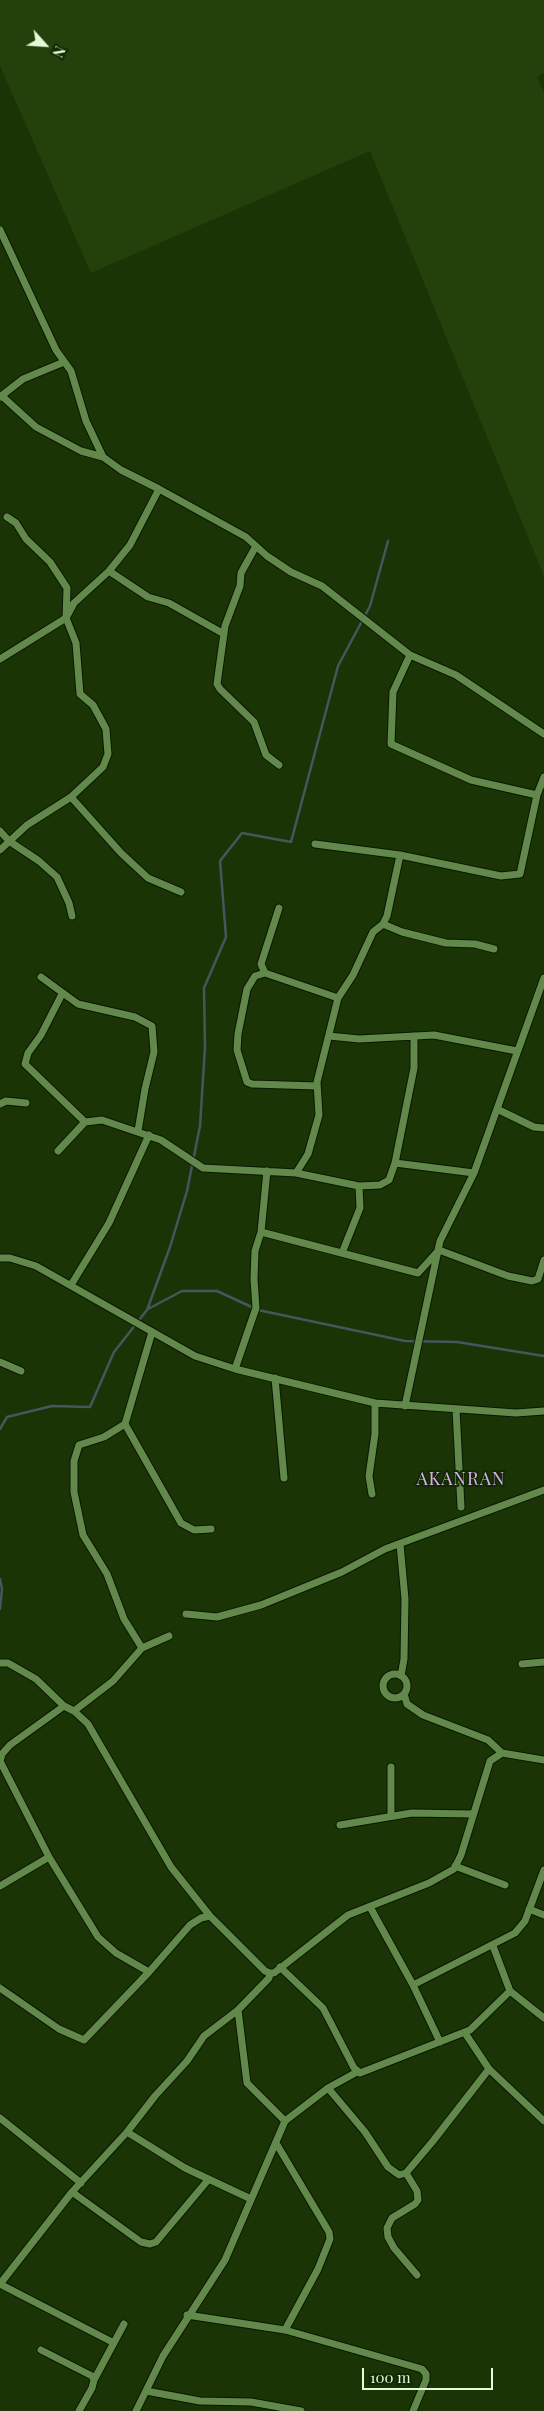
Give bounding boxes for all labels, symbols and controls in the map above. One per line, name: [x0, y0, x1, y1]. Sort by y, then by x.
north arrow: [20, 20, 70, 70]
text: N: [48, 43, 70, 60]
district label: AKANRAN: [416, 1468, 506, 1490]
scale bar: [364, 2358, 495, 2390]
text: 100 m: [370, 2367, 411, 2387]

